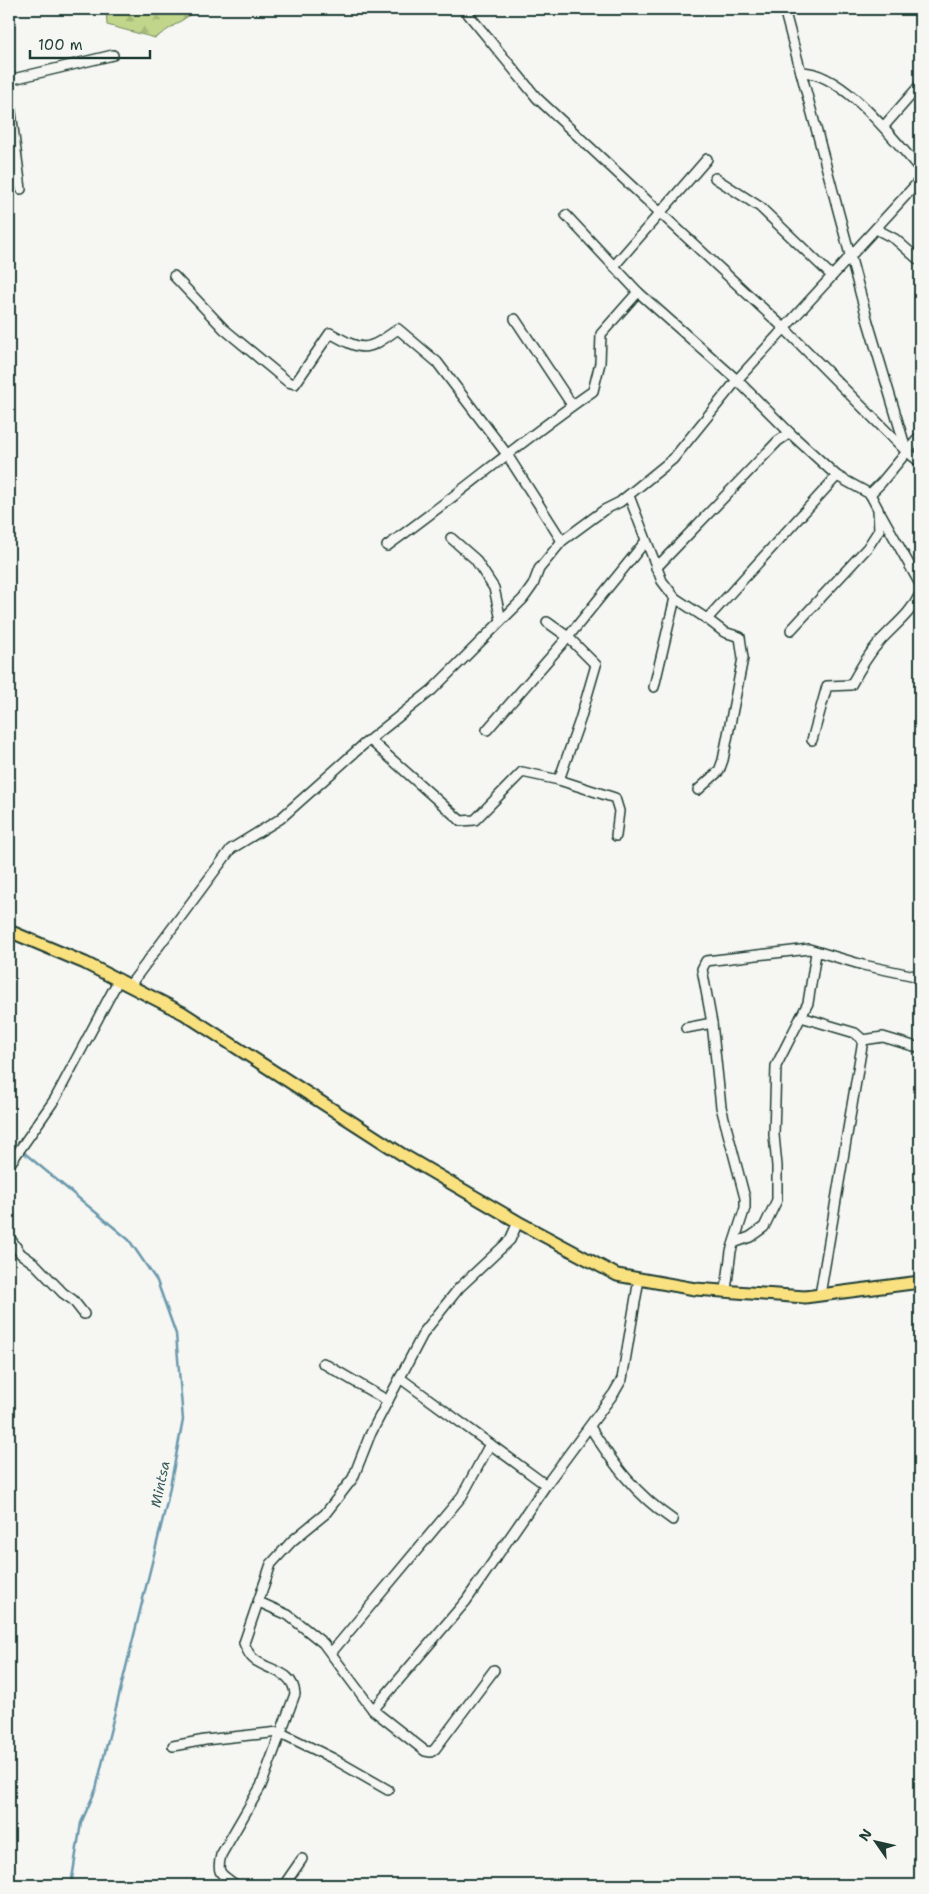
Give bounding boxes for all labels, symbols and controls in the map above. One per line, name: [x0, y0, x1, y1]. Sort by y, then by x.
scale bar: [30, 28, 150, 60]
text: 100 m: [38, 35, 83, 55]
water label: Mintsa: [146, 1459, 174, 1509]
north arrow: [852, 1816, 902, 1866]
text: N: [855, 1825, 876, 1844]

